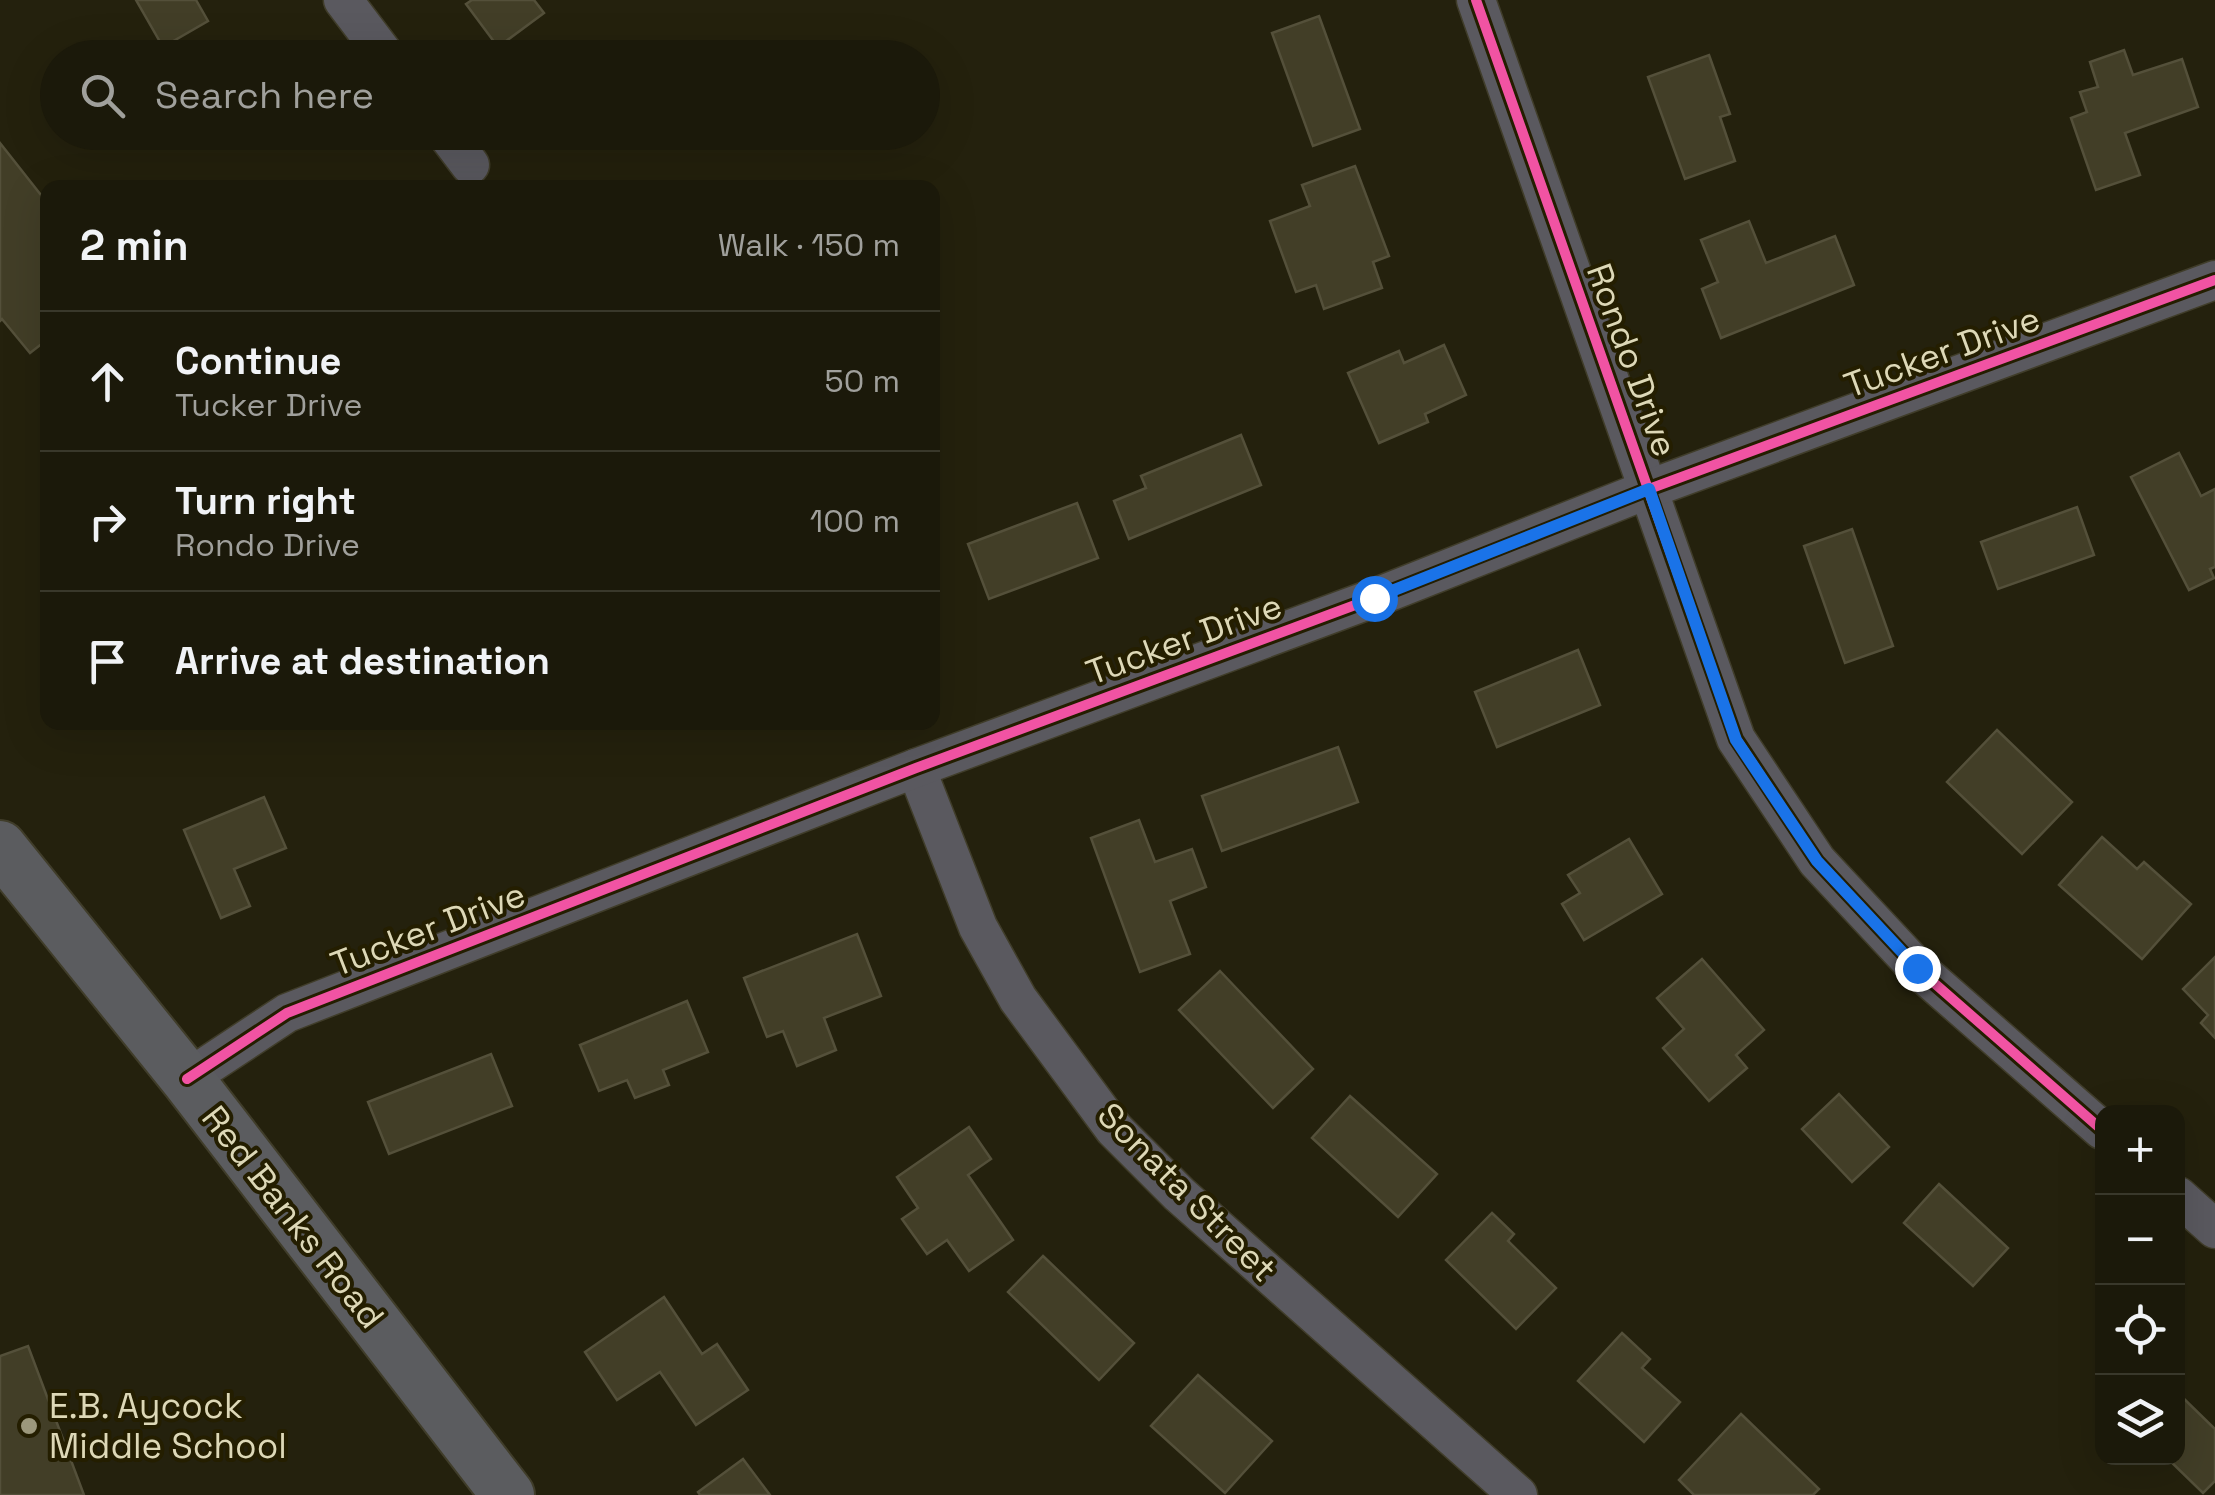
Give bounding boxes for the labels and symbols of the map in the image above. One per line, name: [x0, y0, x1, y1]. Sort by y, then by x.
street label: Rondo Drive: [1577, 257, 1687, 463]
street label: Tucker Drive: [1838, 296, 2046, 408]
route start: [1352, 576, 1398, 622]
street label: Tucker Drive: [1080, 583, 1288, 695]
street label: Tucker Drive: [324, 872, 532, 986]
route end: [1895, 946, 1941, 992]
street label: Sonata Street: [1088, 1093, 1286, 1291]
street label: Red Banks Road: [192, 1097, 394, 1337]
place label: E.B. Aycock Middle School: [49, 1384, 287, 1468]
marker: E.B. Aycock Middle School: [18, 1415, 40, 1437]

